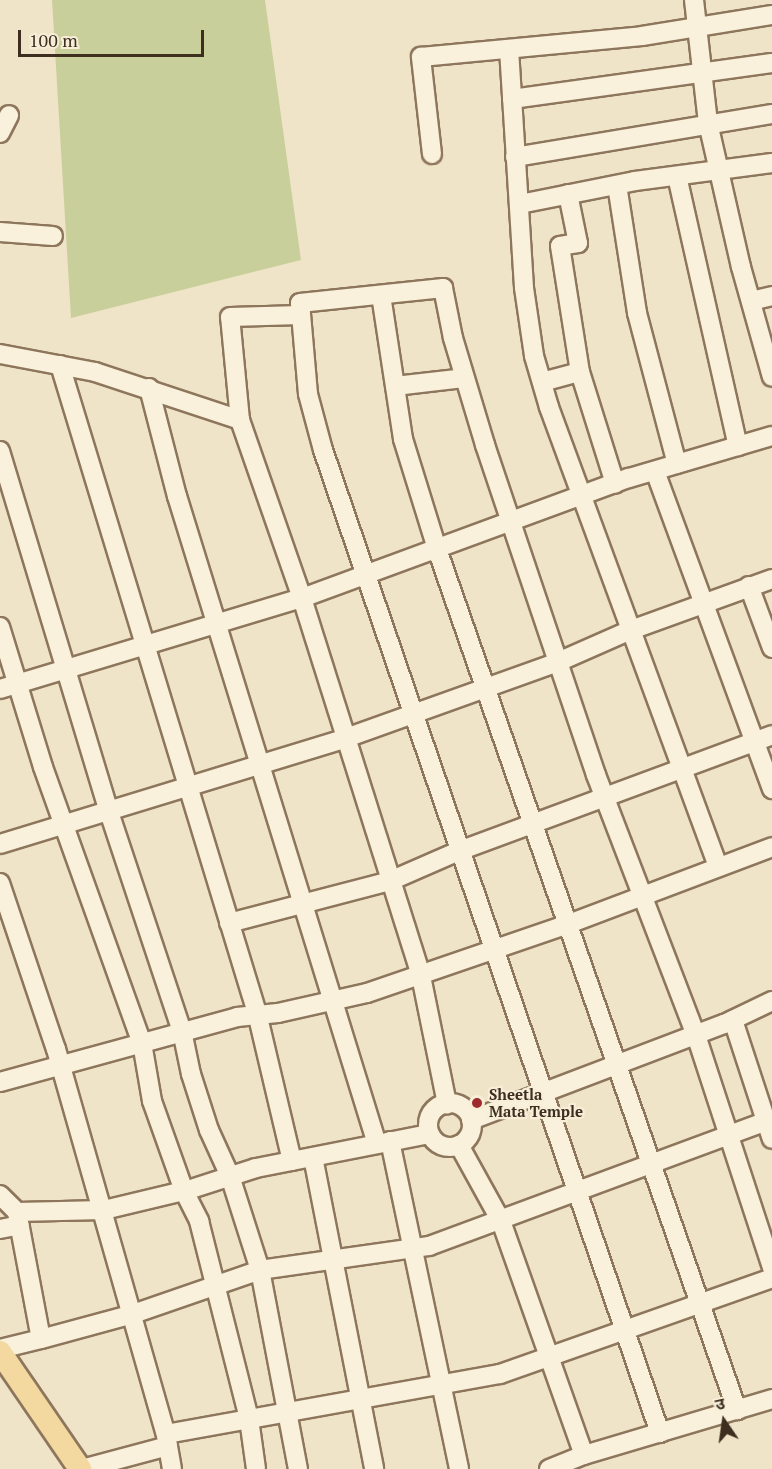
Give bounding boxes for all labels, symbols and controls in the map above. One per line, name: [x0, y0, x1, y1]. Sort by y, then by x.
scale bar: [21, 18, 207, 56]
text: 100 m: [29, 28, 78, 52]
place label: Sheetla Mata Temple: [489, 1085, 583, 1120]
marker: Sheetla Mata Temple: [470, 1096, 484, 1110]
north arrow: [694, 1391, 754, 1451]
text: उ: [713, 1392, 727, 1415]

